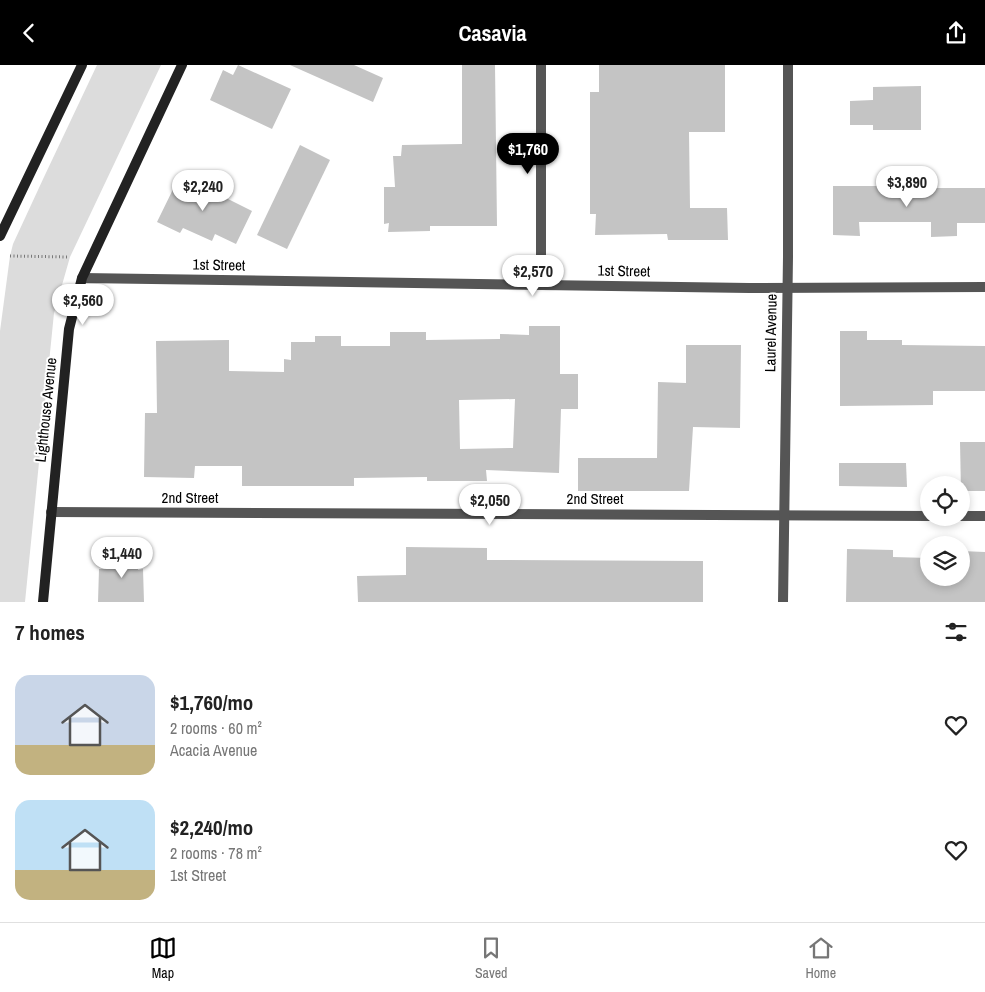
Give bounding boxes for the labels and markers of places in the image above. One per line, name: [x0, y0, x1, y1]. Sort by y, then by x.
pin: $1,760: [487, 133, 569, 175]
pin: $3,890: [866, 165, 948, 208]
pin: $2,240: [162, 169, 244, 212]
pin: $2,570: [492, 255, 574, 297]
pin: $2,560: [42, 283, 124, 326]
pin: $2,050: [449, 483, 531, 526]
pin: $1,440: [81, 537, 163, 579]

